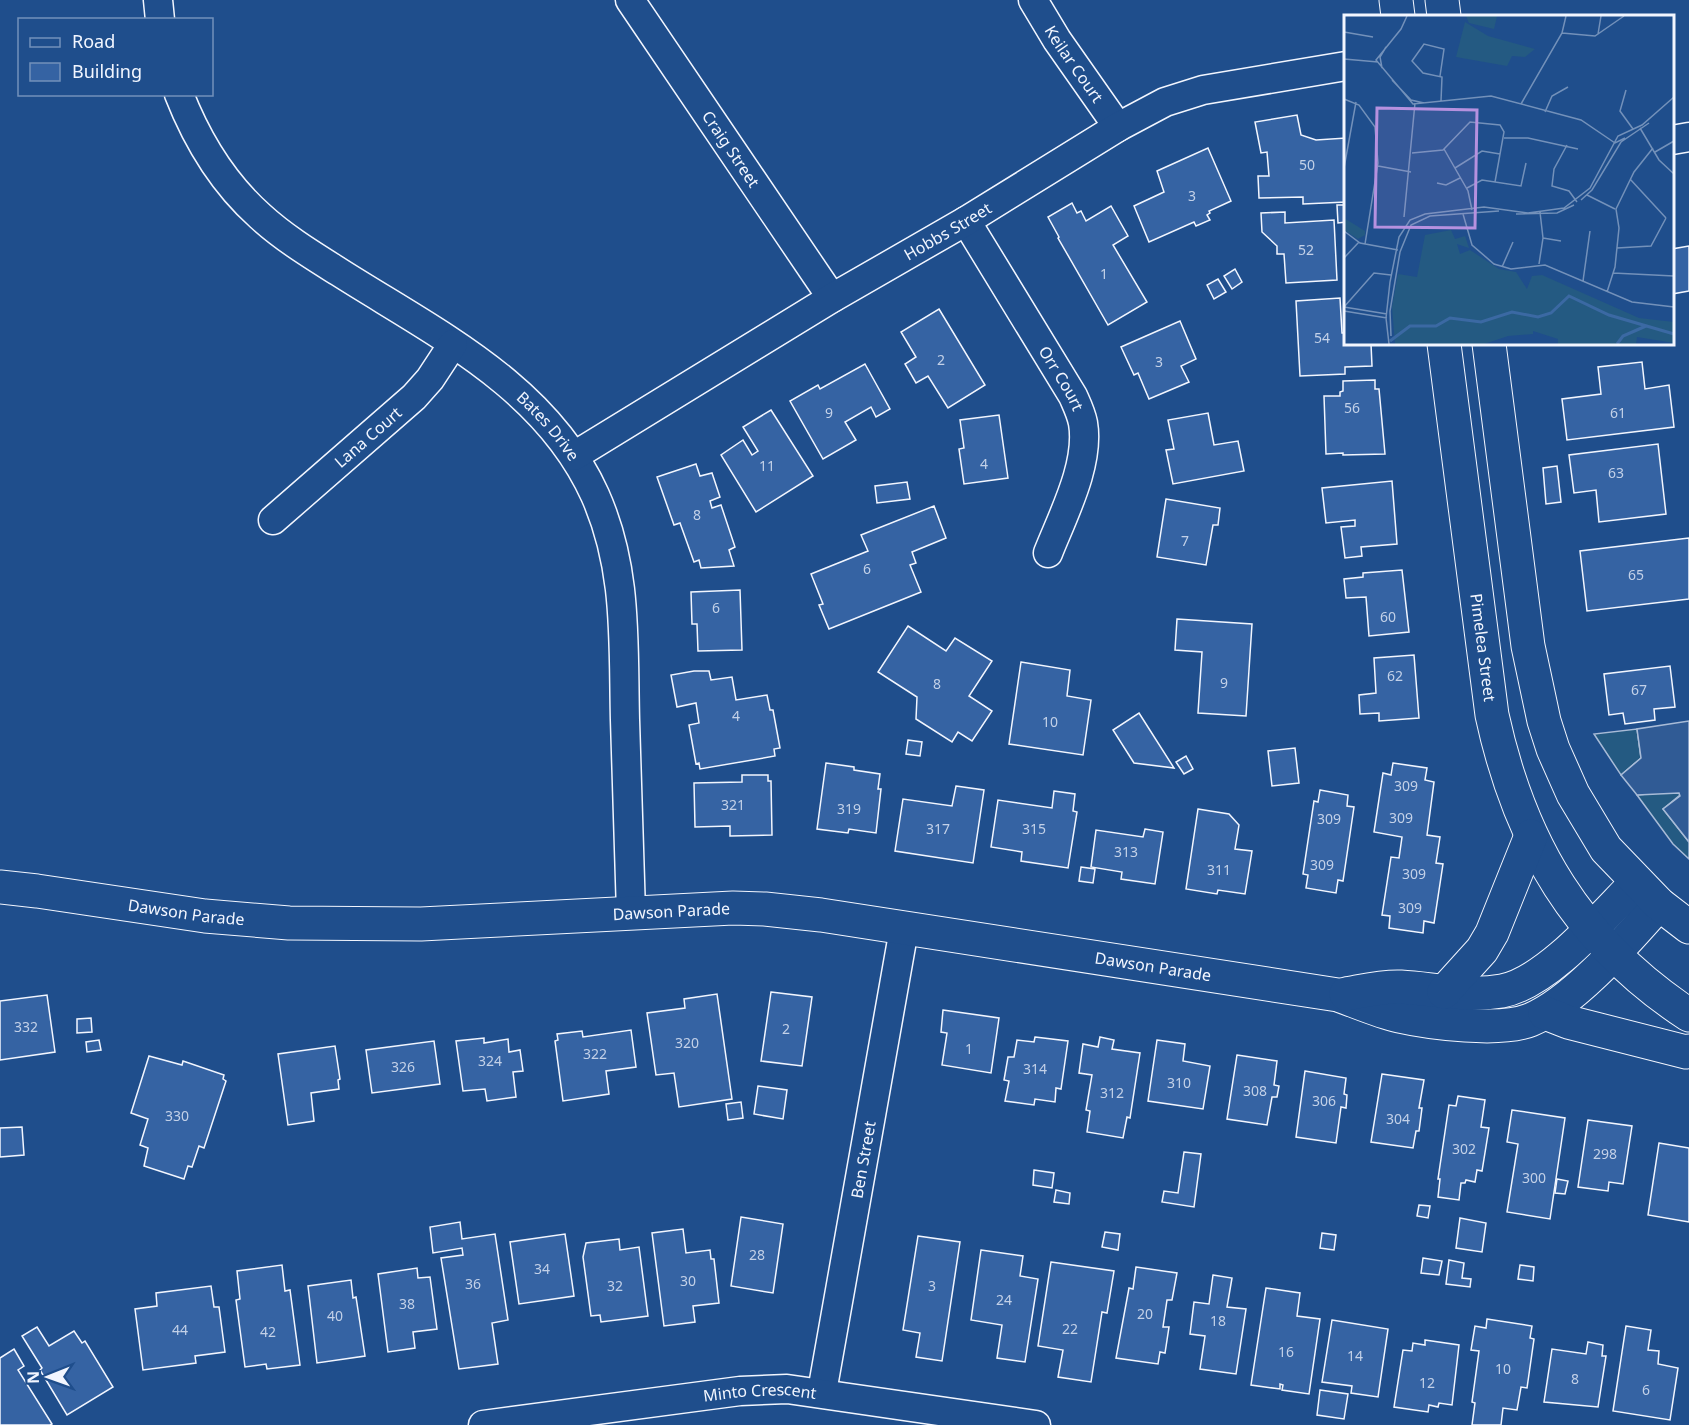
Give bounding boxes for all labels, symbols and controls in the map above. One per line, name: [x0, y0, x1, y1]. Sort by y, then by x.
inset map: [1344, 15, 1674, 345]
legend: [18, 18, 213, 96]
street label: Keilar Court: [1040, 21, 1109, 107]
text: Road: [72, 29, 115, 53]
text: Building: [72, 59, 142, 83]
street label: Craig Street: [697, 106, 765, 192]
house number: 50: [1299, 155, 1315, 174]
house number: 3: [1188, 186, 1196, 205]
street label: Hobbs Street: [900, 197, 996, 265]
house number: 52: [1298, 240, 1314, 259]
house number: 1: [1100, 264, 1108, 283]
house number: 54: [1314, 328, 1330, 347]
street label: Orr Court: [1034, 342, 1089, 414]
house number: 2: [937, 350, 945, 369]
house number: 3: [1155, 352, 1163, 371]
street label: Bates Drive: [512, 386, 585, 465]
house number: 56: [1344, 398, 1360, 417]
street label: Lana Court: [330, 402, 406, 473]
house number: 9: [825, 403, 833, 422]
house number: 61: [1610, 403, 1626, 422]
house number: 4: [980, 454, 988, 473]
house number: 11: [759, 456, 775, 475]
house number: 63: [1608, 463, 1624, 482]
house number: 8: [693, 505, 701, 524]
house number: 7: [1181, 531, 1189, 550]
house number: 6: [863, 559, 871, 578]
house number: 65: [1628, 565, 1644, 584]
street label: Pimelea Street: [1465, 592, 1501, 703]
house number: 6: [712, 598, 720, 617]
house number: 60: [1380, 607, 1396, 626]
house number: 62: [1387, 666, 1403, 685]
house number: 9: [1220, 673, 1228, 692]
house number: 8: [933, 674, 941, 693]
house number: 67: [1631, 680, 1647, 699]
house number: 4: [732, 706, 740, 725]
house number: 10: [1042, 712, 1058, 731]
house number: 309: [1394, 776, 1418, 795]
house number: 321: [721, 795, 745, 814]
house number: 319: [837, 799, 861, 818]
house number: 309: [1389, 808, 1413, 827]
house number: 309: [1317, 809, 1341, 828]
house number: 317: [926, 819, 950, 838]
house number: 315: [1022, 819, 1046, 838]
house number: 313: [1114, 842, 1138, 861]
house number: 309: [1310, 855, 1334, 874]
house number: 311: [1207, 860, 1231, 879]
house number: 309: [1402, 864, 1426, 883]
street label: Dawson Parade: [126, 894, 245, 930]
street label: Dawson Parade: [612, 897, 731, 925]
house number: 309: [1398, 898, 1422, 917]
street label: Dawson Parade: [1093, 947, 1213, 986]
house number: 332: [14, 1017, 38, 1036]
house number: 2: [782, 1019, 790, 1038]
house number: 320: [675, 1033, 699, 1052]
house number: 1: [965, 1039, 973, 1058]
house number: 322: [583, 1044, 607, 1063]
house number: 324: [478, 1051, 502, 1070]
house number: 326: [391, 1057, 415, 1076]
house number: 314: [1023, 1059, 1047, 1078]
house number: 310: [1167, 1073, 1191, 1092]
house number: 308: [1243, 1081, 1267, 1100]
house number: 312: [1100, 1083, 1124, 1102]
house number: 306: [1312, 1091, 1336, 1110]
house number: 330: [165, 1106, 189, 1125]
house number: 304: [1386, 1109, 1410, 1128]
street label: Ben Street: [846, 1119, 881, 1200]
house number: 302: [1452, 1139, 1476, 1158]
house number: 298: [1593, 1144, 1617, 1163]
house number: 300: [1522, 1168, 1546, 1187]
house number: 28: [749, 1245, 765, 1264]
house number: 34: [534, 1259, 550, 1278]
house number: 30: [680, 1271, 696, 1290]
house number: 36: [465, 1274, 481, 1293]
house number: 32: [607, 1276, 623, 1295]
house number: 3: [928, 1276, 936, 1295]
house number: 24: [996, 1290, 1012, 1309]
house number: 38: [399, 1294, 415, 1313]
house number: 20: [1137, 1304, 1153, 1323]
house number: 40: [327, 1306, 343, 1325]
house number: 18: [1210, 1311, 1226, 1330]
house number: 22: [1062, 1319, 1078, 1338]
house number: 44: [172, 1320, 188, 1339]
house number: 42: [260, 1322, 276, 1341]
house number: 16: [1278, 1342, 1294, 1361]
house number: 14: [1347, 1346, 1363, 1365]
north arrow: [18, 1347, 78, 1407]
house number: 10: [1495, 1359, 1511, 1378]
house number: 8: [1571, 1369, 1579, 1388]
text: N: [22, 1371, 44, 1384]
house number: 12: [1419, 1373, 1435, 1392]
street label: Minto Crescent: [702, 1378, 818, 1407]
house number: 6: [1642, 1380, 1650, 1399]

